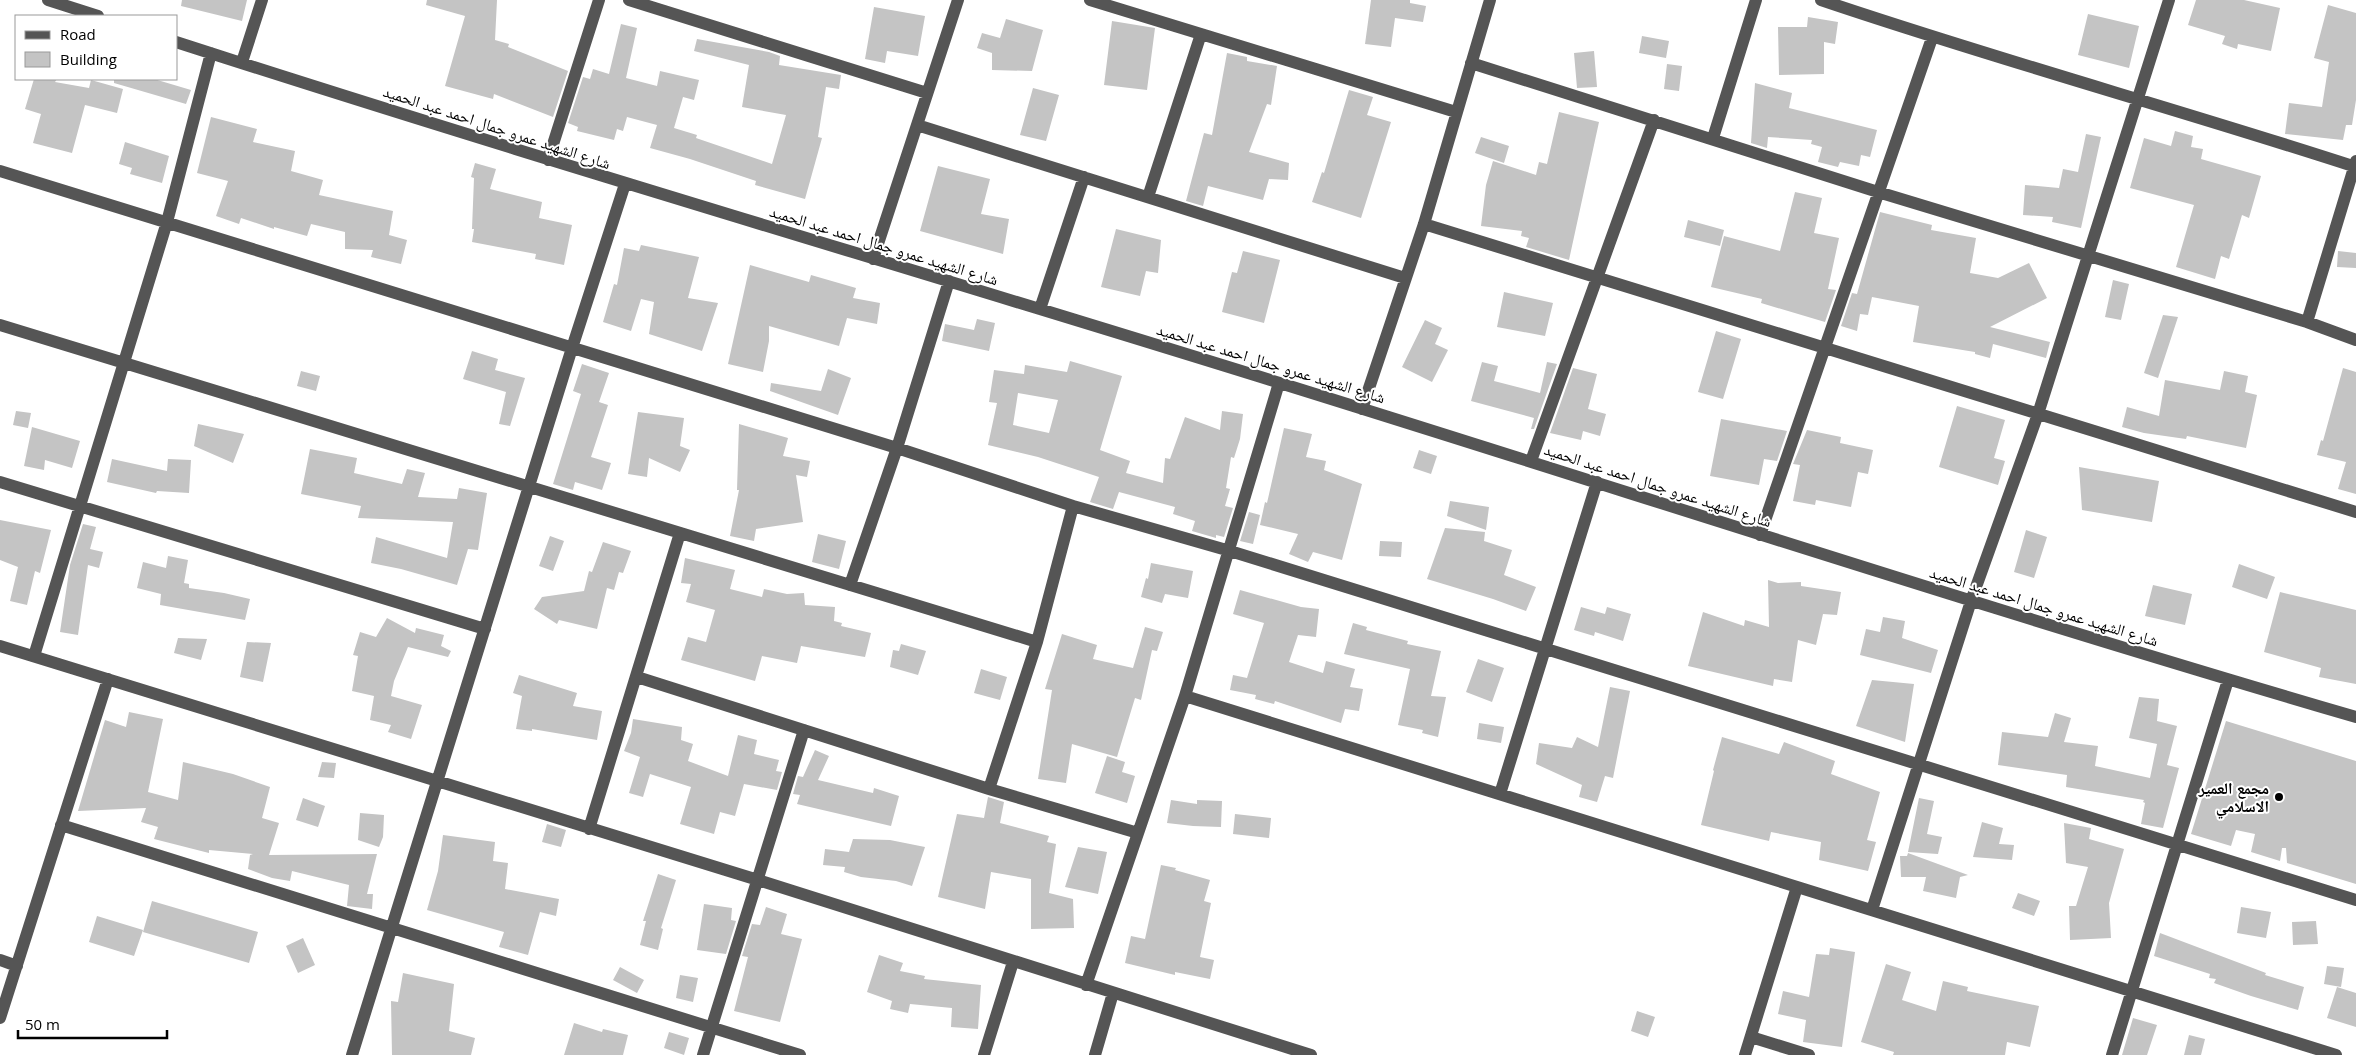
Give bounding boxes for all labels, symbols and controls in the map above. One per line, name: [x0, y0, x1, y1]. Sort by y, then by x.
legend: [15, 15, 178, 80]
text: Road: [60, 24, 96, 44]
text: Building: [60, 49, 117, 69]
street label: شارع الشهيد عمرو جمال احمد عبد الحميد: [380, 80, 614, 174]
street label: شارع الشهيد عمرو جمال احمد عبد الحميد: [767, 200, 1001, 290]
street label: شارع الشهيد عمرو جمال احمد عبد الحميد: [1154, 318, 1388, 408]
street label: شارع الشهيد عمرو جمال احمد عبد الحميد: [1541, 438, 1775, 532]
street label: شارع الشهيد عمرو جمال احمد عبد الحميد: [1927, 561, 2161, 651]
place label: مجمع العمير الاسلامي: [2198, 777, 2269, 819]
marker: مجمع العمير الاسلامي: [2273, 791, 2285, 803]
scale bar: [18, 1008, 166, 1040]
text: 50 m: [25, 1014, 60, 1034]

